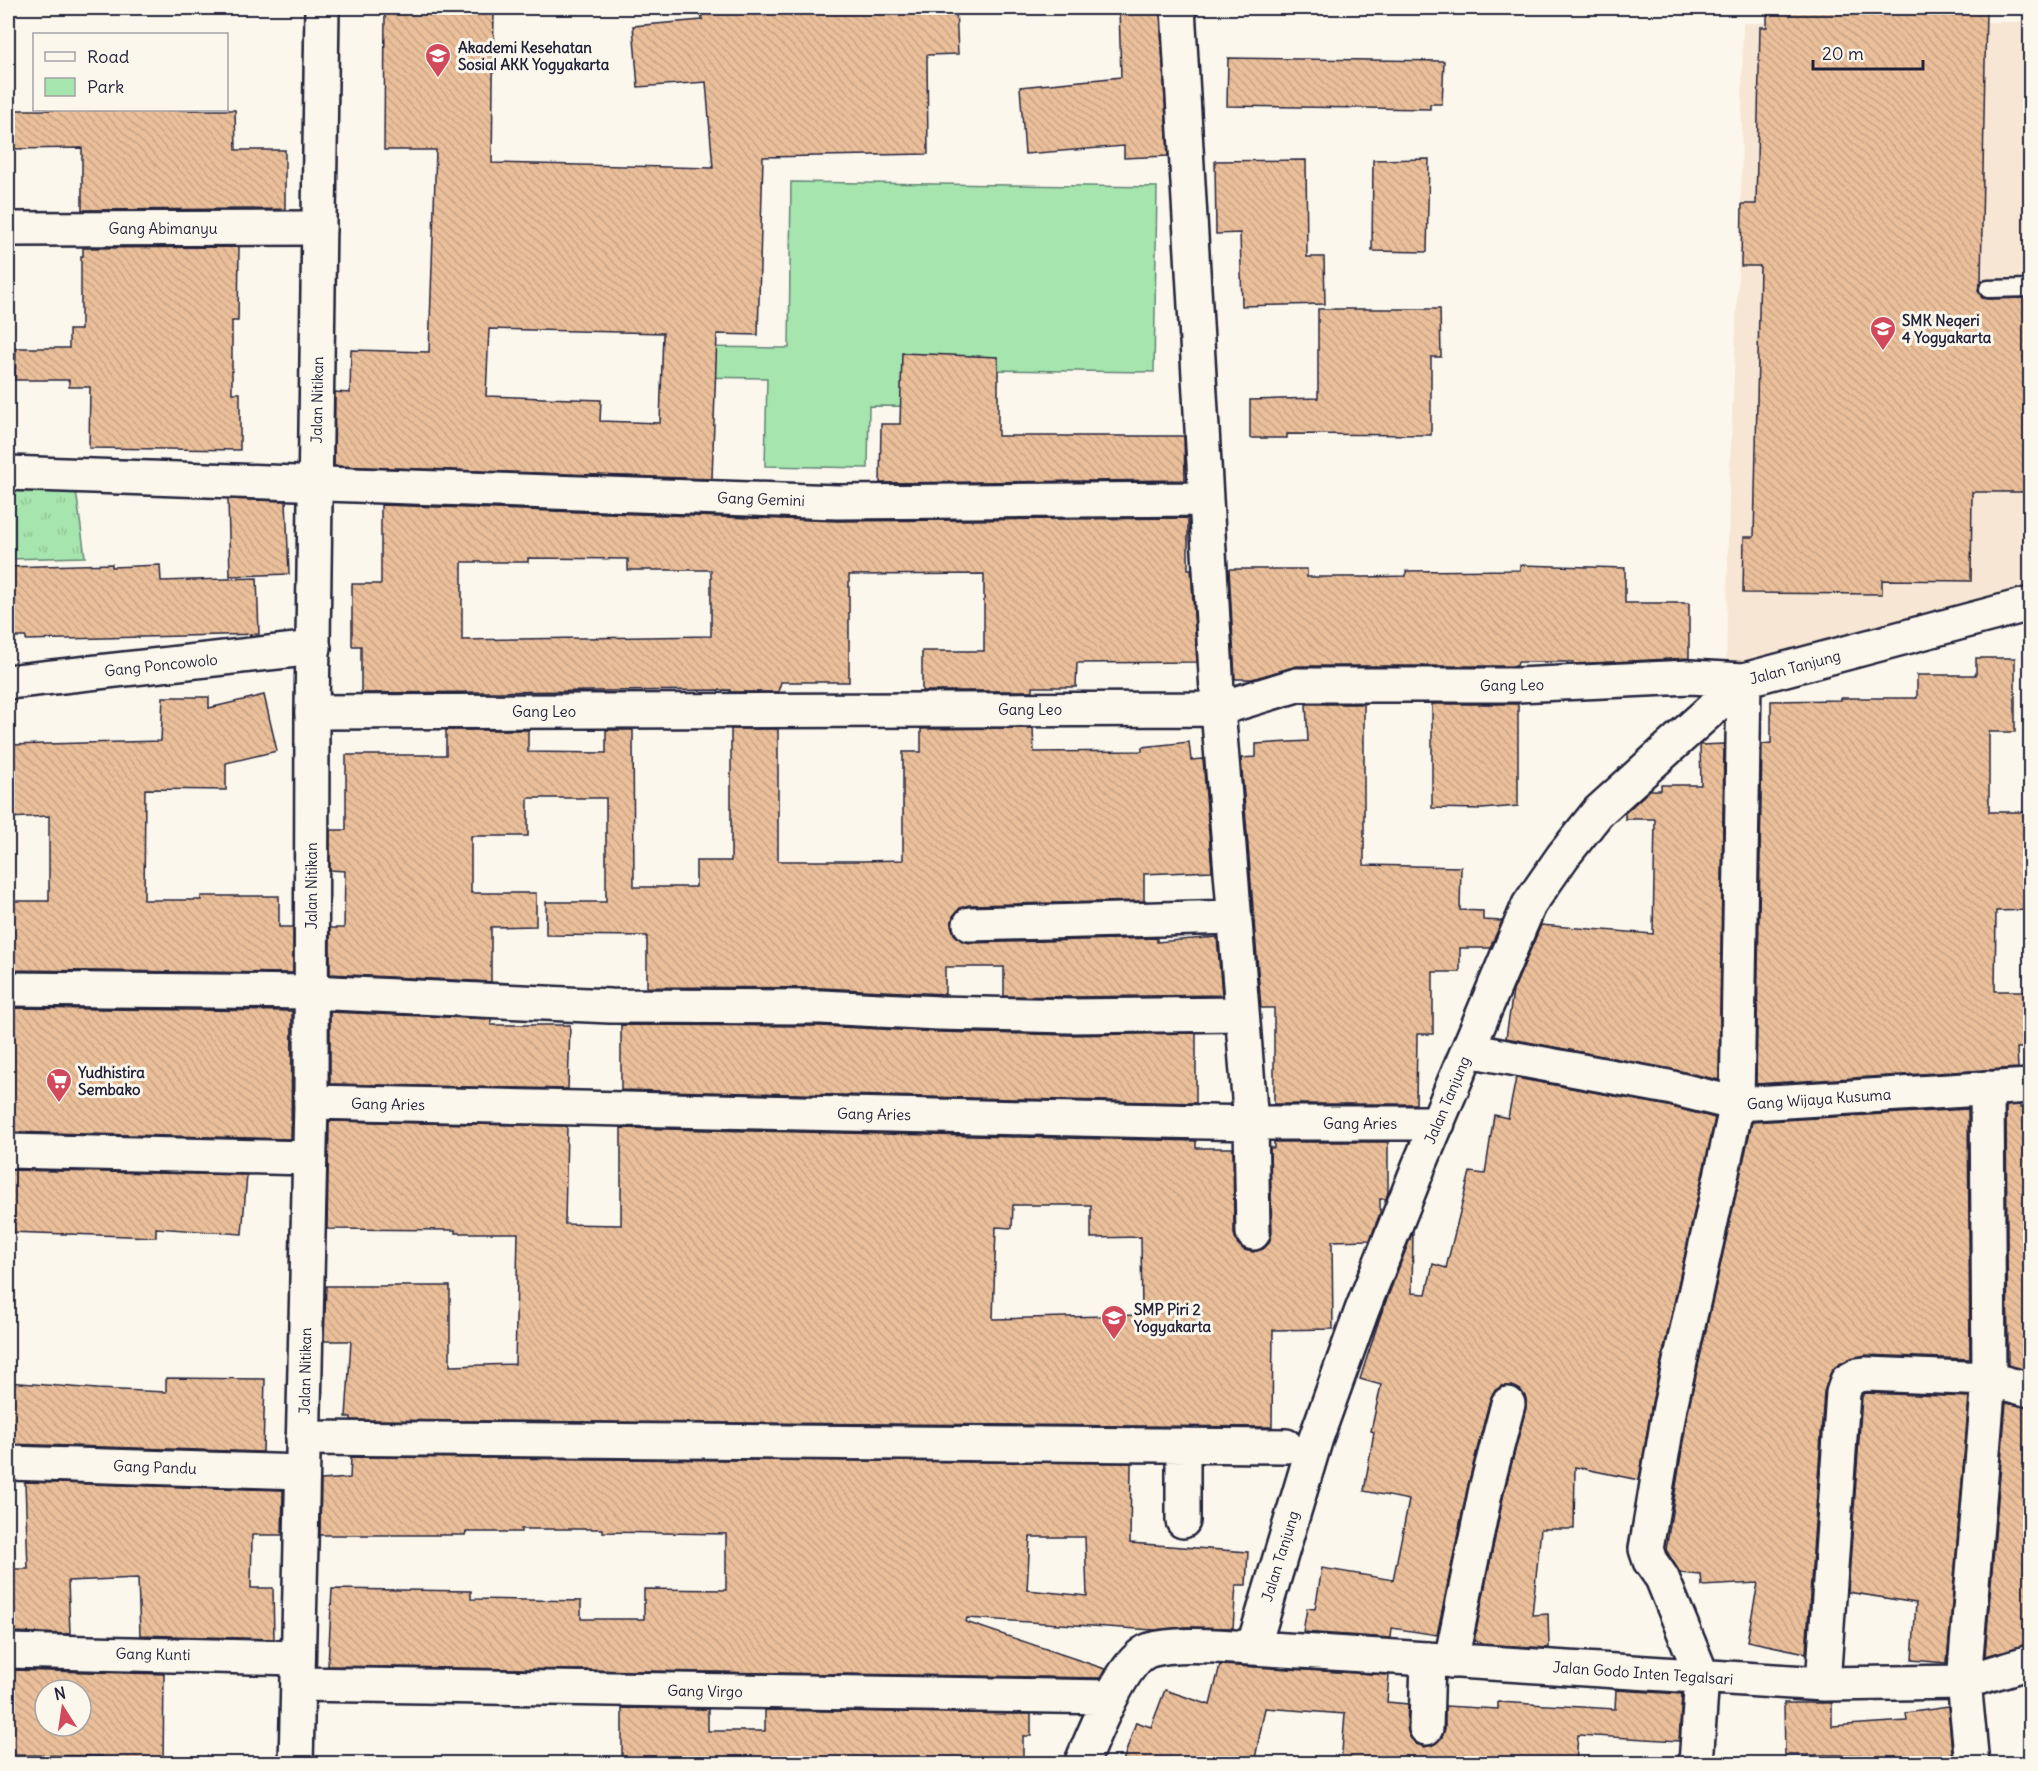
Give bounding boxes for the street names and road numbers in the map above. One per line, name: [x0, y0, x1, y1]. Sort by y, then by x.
street label: Gang Abimanyu: [109, 219, 218, 238]
street label: Jalan Nitikan: [307, 356, 327, 444]
street label: Gang Gemini: [717, 488, 805, 510]
street label: Jalan Tanjung: [1747, 646, 1843, 688]
street label: Gang Poncowolo: [103, 650, 219, 680]
street label: Gang Leo: [1480, 675, 1544, 695]
street label: Gang Leo: [998, 700, 1062, 719]
street label: Gang Leo: [512, 702, 576, 721]
street label: Jalan Nitikan: [302, 842, 321, 930]
street label: Jalan Tanjung: [1420, 1053, 1474, 1147]
street label: Gang Wijaya Kusuma: [1746, 1084, 1892, 1114]
street label: Gang Aries: [351, 1094, 425, 1114]
street label: Gang Aries: [837, 1104, 911, 1124]
street label: Gang Aries: [1323, 1114, 1397, 1133]
street label: Jalan Nitikan: [295, 1327, 315, 1415]
street label: Gang Pandu: [113, 1456, 197, 1478]
street label: Jalan Tanjung: [1257, 1508, 1303, 1604]
street label: Gang Kunti: [115, 1644, 191, 1664]
street label: Jalan Godo Inten Tegalsari: [1552, 1657, 1734, 1689]
street label: Gang Virgo: [667, 1681, 743, 1701]

